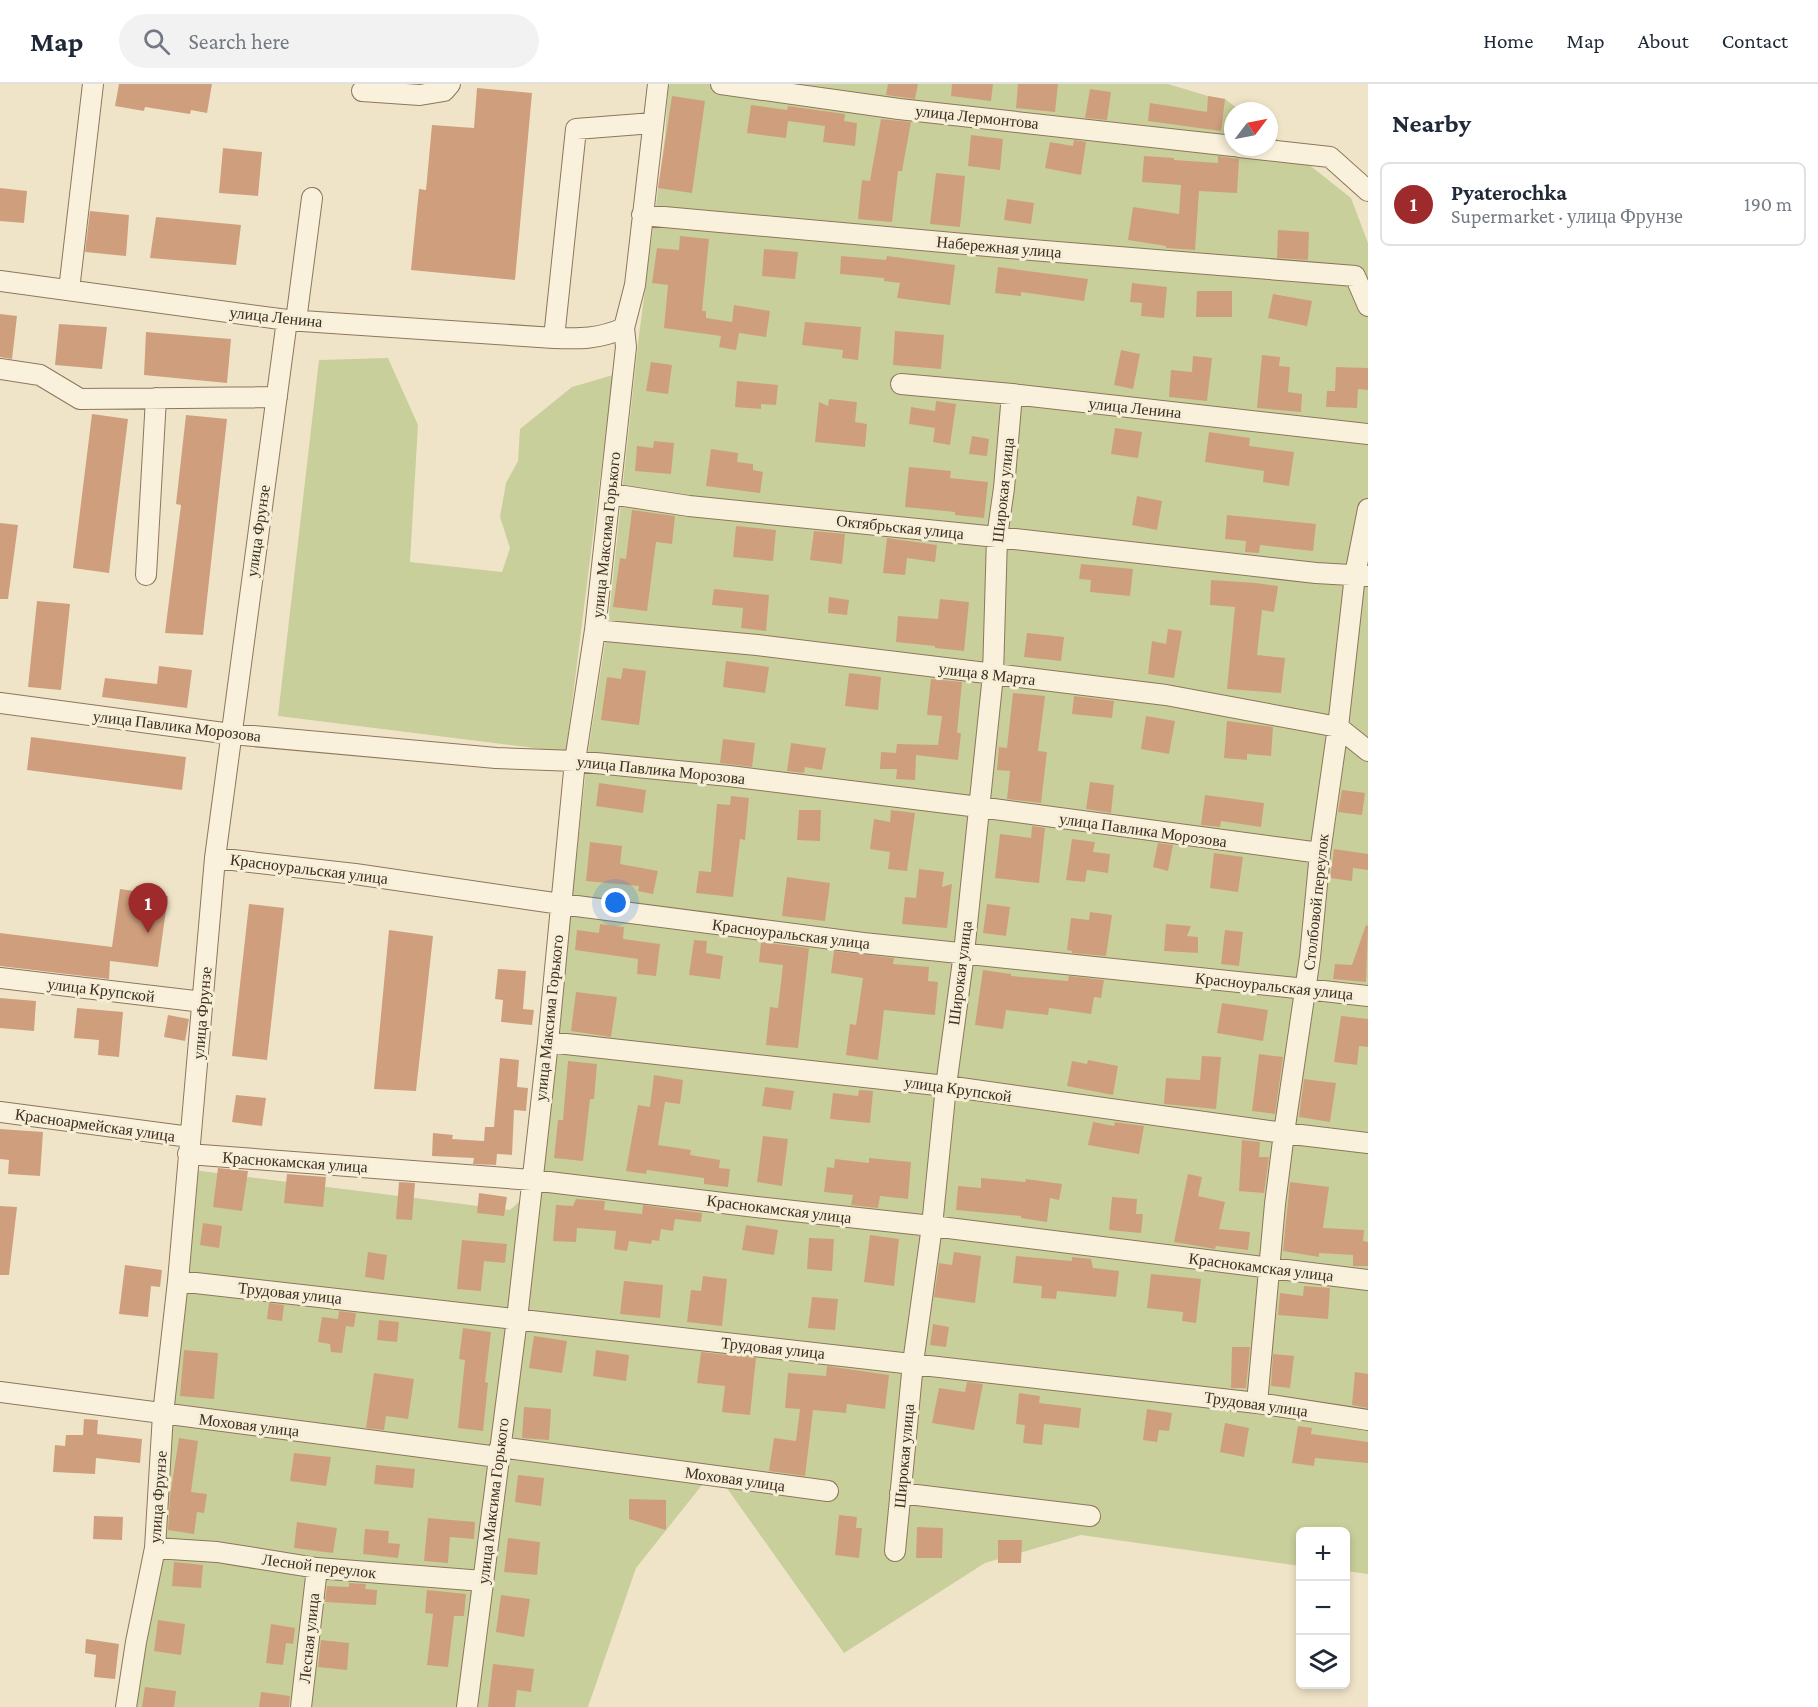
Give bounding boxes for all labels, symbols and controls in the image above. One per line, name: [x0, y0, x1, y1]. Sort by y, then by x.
search box: [119, 14, 539, 68]
icon: search: [140, 25, 173, 58]
text: Map: [30, 26, 83, 57]
text: Search here: [188, 29, 289, 54]
text: Home: [1483, 29, 1533, 53]
text: Map: [1566, 29, 1605, 53]
text: About: [1638, 29, 1689, 53]
text: Contact: [1722, 29, 1788, 53]
street label: улица Лермонтова: [914, 102, 1040, 133]
north arrow: [1224, 102, 1278, 156]
text: Nearby: [1392, 109, 1471, 138]
text: Pyaterochka: [1451, 180, 1567, 205]
text: 1: [1410, 193, 1417, 215]
text: 190 m: [1744, 193, 1792, 215]
text: Supermarket · улица Фрунзе: [1451, 205, 1683, 227]
street label: Набережная улица: [936, 233, 1062, 262]
street label: улица Ленина: [229, 304, 323, 331]
street label: улица Ленина: [1088, 395, 1182, 422]
street label: Широкая улица: [989, 437, 1018, 543]
street label: улица Максима Горького: [589, 451, 624, 619]
street label: улица Фрунзе: [243, 484, 274, 578]
street label: Октябрьская улица: [835, 512, 965, 543]
street label: улица 8 Марта: [937, 660, 1036, 689]
street label: улица Павлика Морозова: [92, 707, 262, 746]
street label: улица Павлика Морозова: [576, 753, 746, 788]
street label: улица Павлика Морозова: [1058, 810, 1228, 851]
street label: Столбовой переулок: [1300, 832, 1333, 971]
street label: Красноуральская улица: [229, 851, 389, 888]
pin: 1: [128, 884, 168, 933]
your location: [601, 888, 630, 917]
street label: Красноуральская улица: [711, 916, 871, 953]
street label: Широкая улица: [945, 920, 976, 1026]
street label: улица Максима Горького: [532, 934, 567, 1102]
street label: улица Фрунзе: [189, 966, 216, 1060]
street label: Красноуральская улица: [1194, 969, 1354, 1004]
street label: улица Крупской: [46, 975, 156, 1006]
street label: улица Крупской: [903, 1073, 1013, 1106]
street label: Красноармейская улица: [14, 1105, 176, 1146]
street label: Краснокамская улица: [222, 1148, 368, 1177]
street label: Краснокамская улица: [705, 1192, 852, 1227]
street label: Краснокамская улица: [1187, 1250, 1334, 1285]
street label: Трудовая улица: [237, 1279, 343, 1308]
street label: Трудовая улица: [720, 1334, 826, 1363]
street label: Трудовая улица: [1203, 1388, 1309, 1421]
street label: Широкая улица: [891, 1403, 918, 1509]
street label: Моховая улица: [198, 1410, 300, 1441]
street label: улица Максима Горького: [474, 1417, 513, 1585]
street label: улица Фрунзе: [146, 1450, 171, 1544]
street label: Моховая улица: [684, 1464, 786, 1495]
map controls: [1296, 1527, 1350, 1689]
button: +: [1296, 1527, 1350, 1581]
street label: Лесной переулок: [261, 1551, 377, 1582]
button: −: [1296, 1581, 1350, 1635]
street label: Лесная улица: [296, 1592, 323, 1684]
button: layers: [1296, 1635, 1350, 1689]

